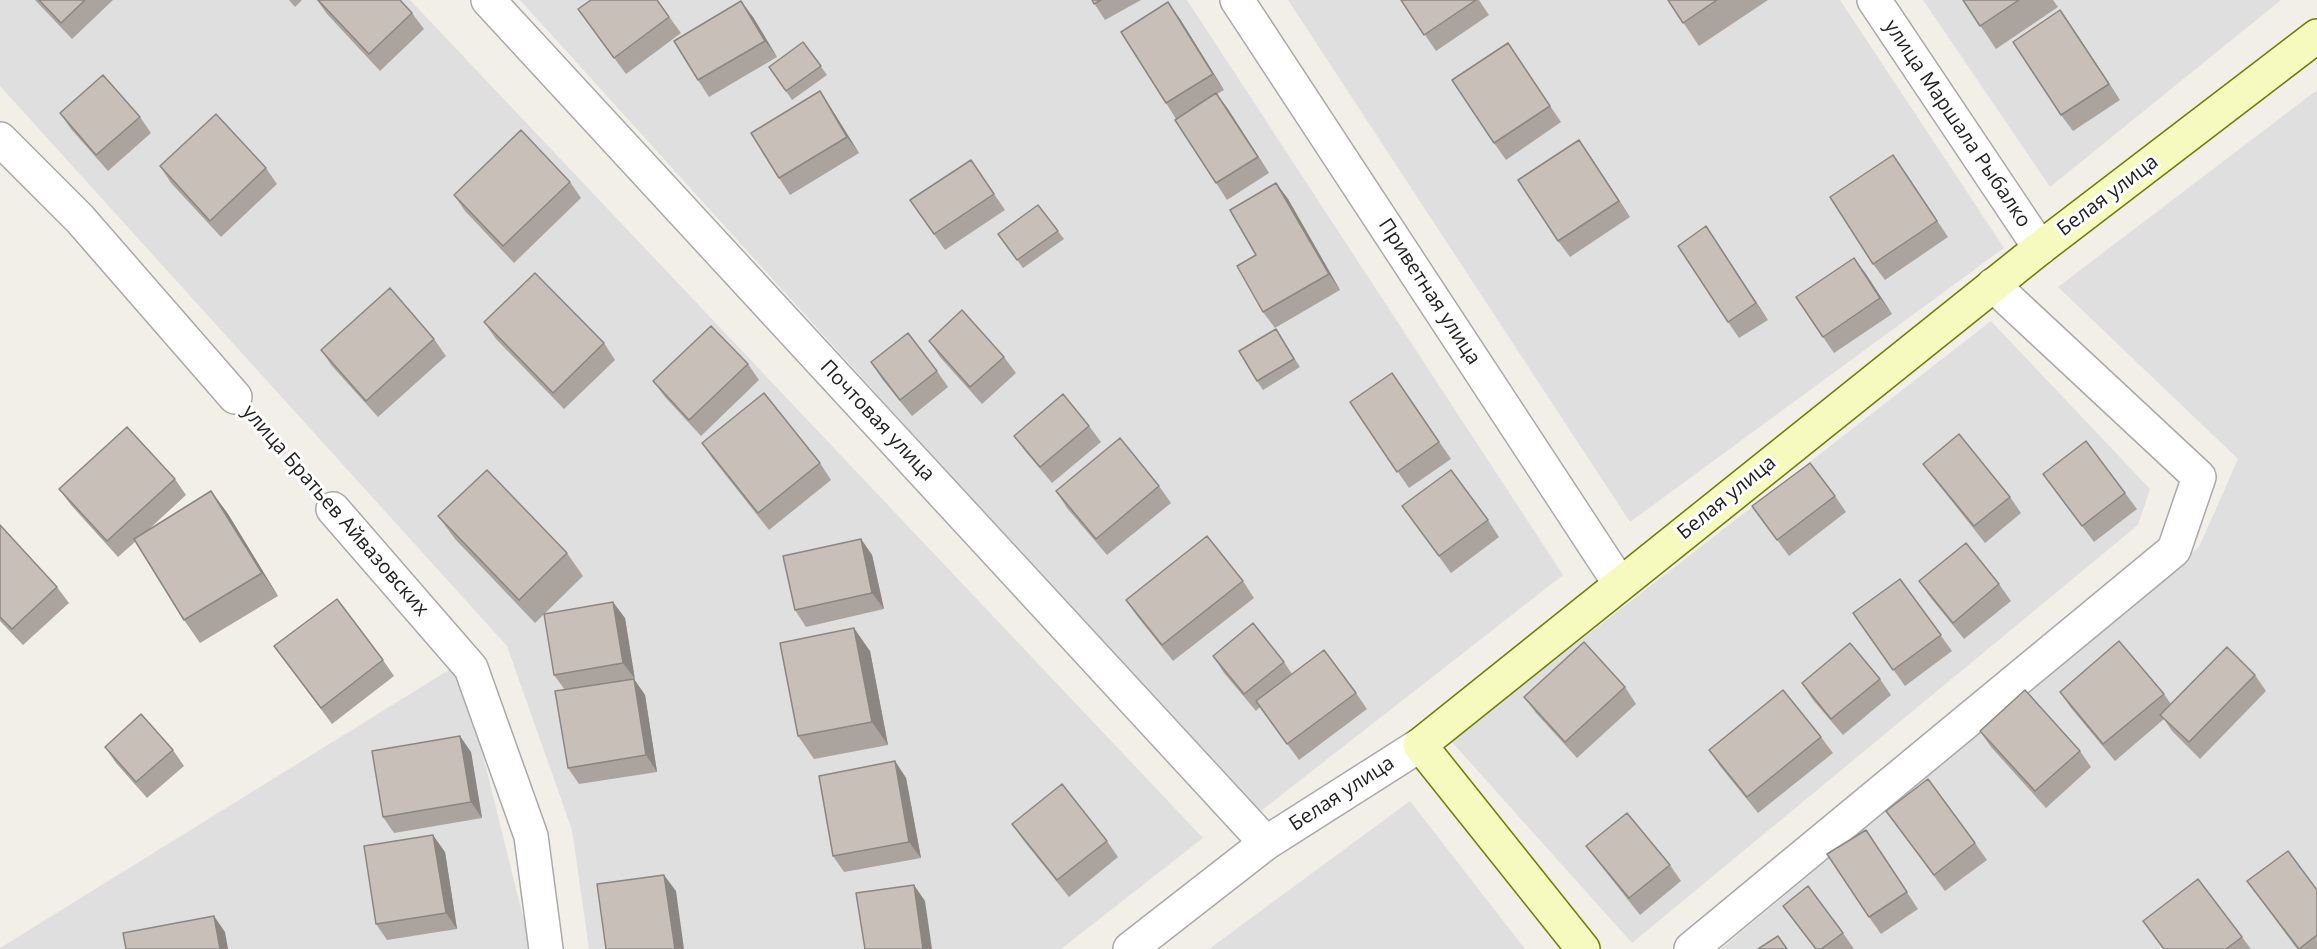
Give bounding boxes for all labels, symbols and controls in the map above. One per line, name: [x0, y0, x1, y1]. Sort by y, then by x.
street label: улица Маршала Рыбалко: [1878, 16, 2036, 232]
street label: Белая улица: [2053, 150, 2163, 242]
street label: Приветная улица: [1373, 214, 1485, 370]
street label: Почтовая улица: [815, 355, 939, 487]
street label: улица Братьев Айвазовских: [237, 401, 433, 621]
street label: Белая улица: [1673, 451, 1781, 545]
street label: Белая улица: [1285, 751, 1399, 837]

